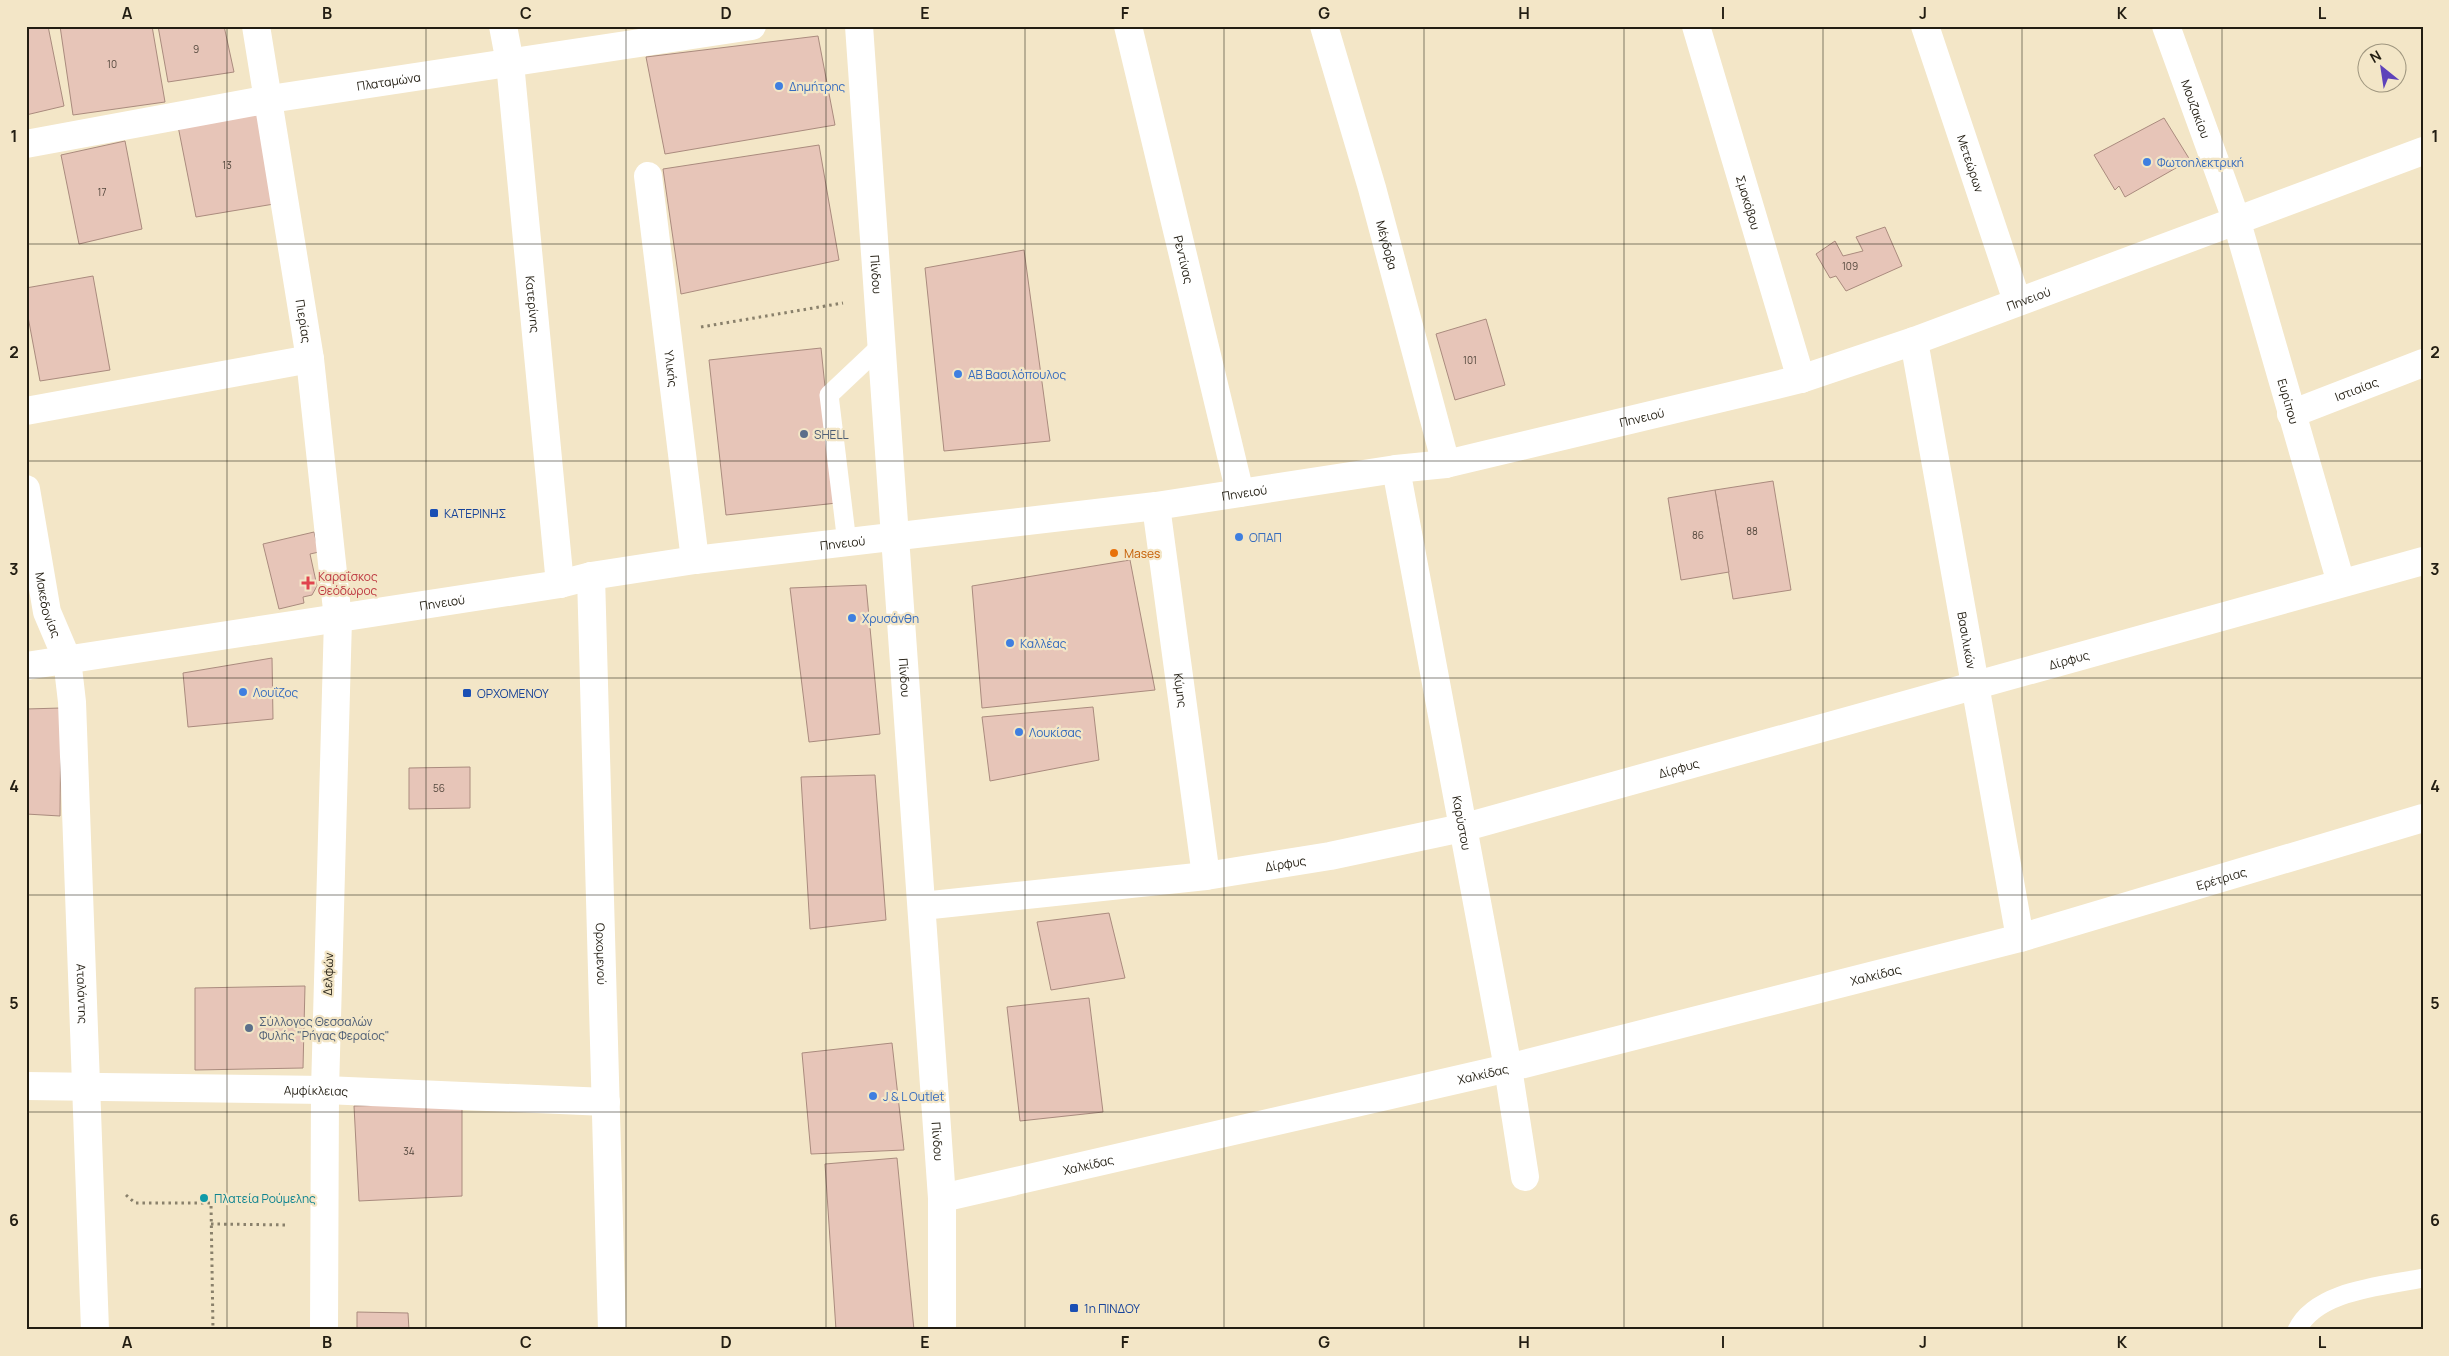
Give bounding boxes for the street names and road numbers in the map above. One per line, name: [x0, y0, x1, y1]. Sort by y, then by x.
street label: Πλαταμώνα: [355, 68, 422, 94]
street label: Μουζακίου: [2178, 77, 2214, 140]
street label: Μετεώρων: [1953, 132, 1989, 195]
street label: Σμοκόβου: [1732, 173, 1765, 232]
street label: Μέγδοβα: [1373, 219, 1402, 272]
street label: Ρεντίνας: [1170, 234, 1198, 286]
street label: Πίνδου: [867, 254, 886, 294]
street label: Κατερίνης: [522, 275, 544, 334]
street label: Πηνειού: [2004, 282, 2053, 314]
street label: Πιερίας: [292, 298, 316, 344]
street label: Υλικής: [661, 349, 682, 388]
street label: Ιστιαίας: [2332, 373, 2381, 405]
street label: Ευρίπου: [2274, 377, 2303, 426]
street label: Πηνειού: [1618, 404, 1666, 431]
street label: Πηνειού: [1220, 481, 1268, 504]
street label: Πηνειού: [819, 532, 866, 554]
street label: Μακεδονίας: [32, 571, 65, 640]
street label: Πηνειού: [418, 590, 466, 614]
street label: Βασιλικών: [1954, 610, 1981, 670]
street label: Δίρφυς: [2047, 646, 2091, 673]
street label: Πίνδου: [895, 658, 915, 698]
street label: Κύμης: [1170, 672, 1192, 709]
street label: Δίρφυς: [1656, 754, 1701, 782]
street label: Καρύστου: [1449, 794, 1476, 852]
street label: Δίρφυς: [1264, 851, 1308, 875]
street label: Ερέτριας: [2194, 862, 2249, 894]
street label: Ορχομενού: [592, 923, 611, 985]
street label: Δελφών: [319, 952, 337, 996]
street label: Χαλκίδας: [1848, 960, 1903, 989]
street label: Αταλάντης: [73, 963, 92, 1024]
street label: Χαλκίδας: [1456, 1060, 1510, 1088]
street label: Αμφίκλειας: [284, 1081, 349, 1099]
street label: Πίνδου: [928, 1121, 948, 1162]
street label: Χαλκίδας: [1061, 1150, 1116, 1178]

